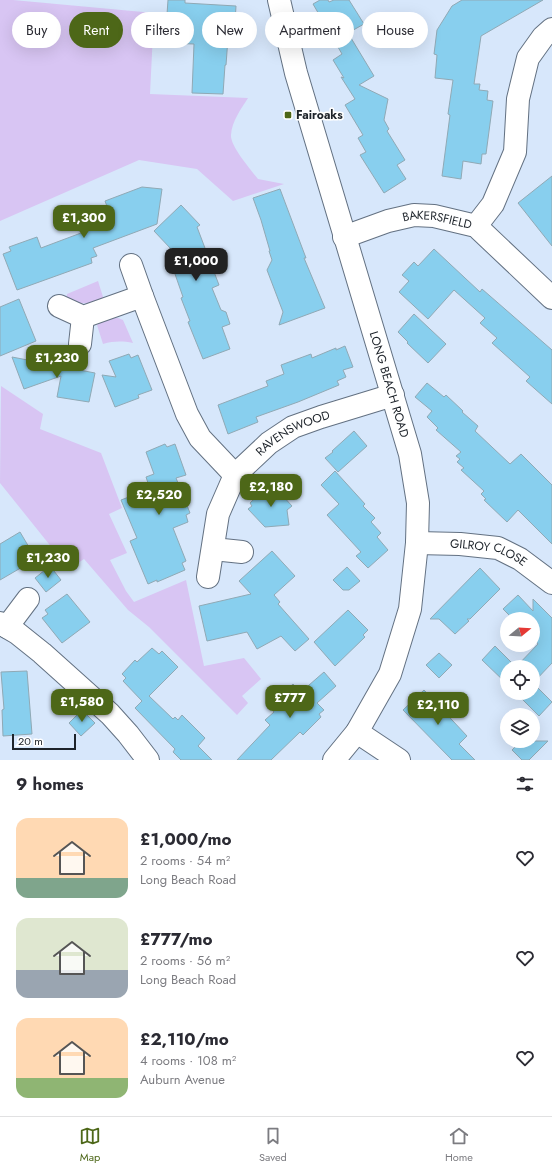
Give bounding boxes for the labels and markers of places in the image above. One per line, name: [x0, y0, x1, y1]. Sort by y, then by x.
place label: Fairoaks: [296, 106, 343, 124]
marker: Fairoaks: [283, 110, 293, 120]
pin: £1,300: [51, 205, 117, 239]
pin: £1,000: [163, 248, 229, 282]
pin: £1,230: [24, 345, 90, 379]
pin: £2,180: [238, 474, 304, 508]
pin: £2,520: [126, 482, 192, 516]
pin: £1,230: [15, 545, 81, 579]
pin: £777: [266, 685, 314, 719]
pin: £1,580: [49, 689, 115, 723]
pin: £2,110: [405, 692, 471, 726]

